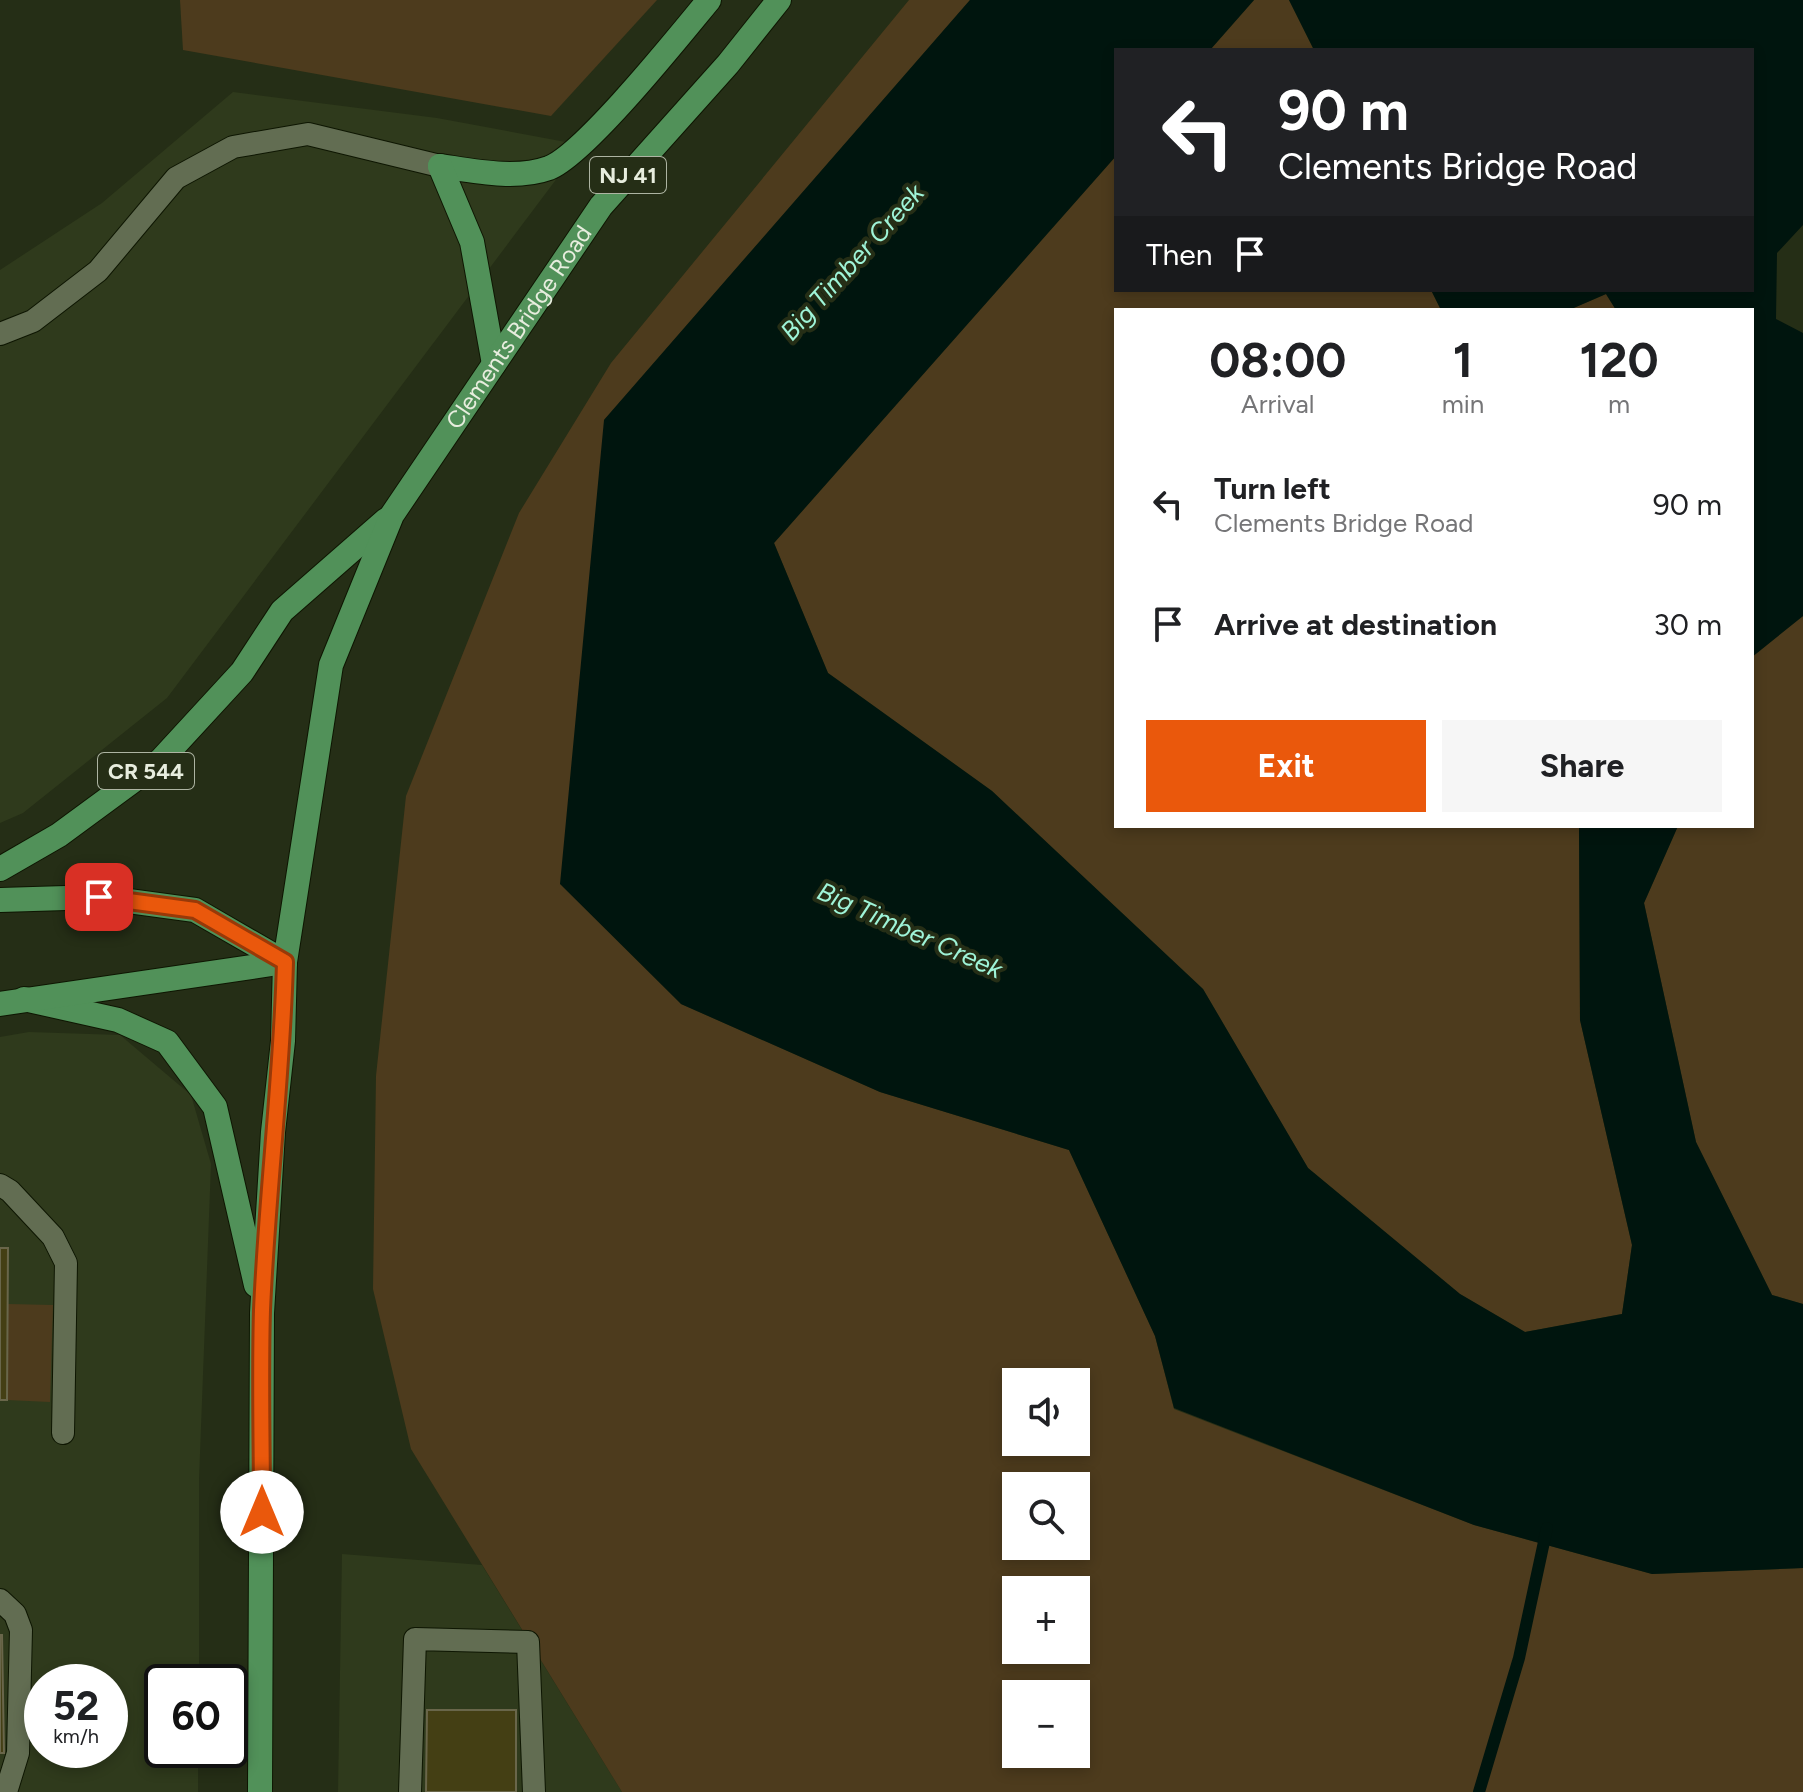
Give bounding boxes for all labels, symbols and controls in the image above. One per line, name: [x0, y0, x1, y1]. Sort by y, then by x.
text: 90 m: [1278, 77, 1409, 144]
icon: left: [1146, 80, 1250, 184]
text: Clements Bridge Road: [1278, 145, 1637, 188]
road number: NJ 41: [590, 157, 666, 193]
water label: Big Timber Creek: [773, 176, 932, 347]
street label: Clements Bridge Road: [439, 220, 598, 434]
icon: arrive: [1228, 232, 1272, 276]
text: Then: [1146, 236, 1212, 273]
text: 08:00: [1209, 331, 1346, 389]
text: 1: [1453, 331, 1473, 389]
text: 120: [1580, 331, 1659, 389]
text: Arrival: [1241, 388, 1315, 420]
text: min: [1442, 388, 1484, 420]
text: m: [1608, 388, 1630, 420]
text: Turn left: [1214, 470, 1331, 507]
icon: left: [1146, 482, 1190, 526]
text: 90 m: [1653, 486, 1722, 523]
text: Clements Bridge Road: [1214, 507, 1474, 539]
icon: arrive: [1146, 602, 1190, 646]
text: Arrive at destination: [1214, 606, 1497, 643]
text: 30 m: [1654, 606, 1722, 643]
button: Exit: [1146, 720, 1426, 812]
button: Share: [1442, 720, 1722, 812]
road number: CR 544: [98, 753, 194, 789]
pin: [65, 863, 133, 931]
icon: arrive: [77, 875, 121, 919]
water label: Big Timber Creek: [812, 875, 1009, 986]
map controls: [1002, 1368, 1090, 1768]
button: sound: [1002, 1368, 1090, 1456]
position arrow: [220, 1470, 304, 1554]
button: search: [1002, 1472, 1090, 1560]
button: +: [1002, 1576, 1090, 1664]
speed limit sign: 60: [144, 1664, 248, 1768]
button: −: [1002, 1680, 1090, 1768]
text: 52: [53, 1682, 99, 1730]
text: km/h: [53, 1724, 99, 1748]

